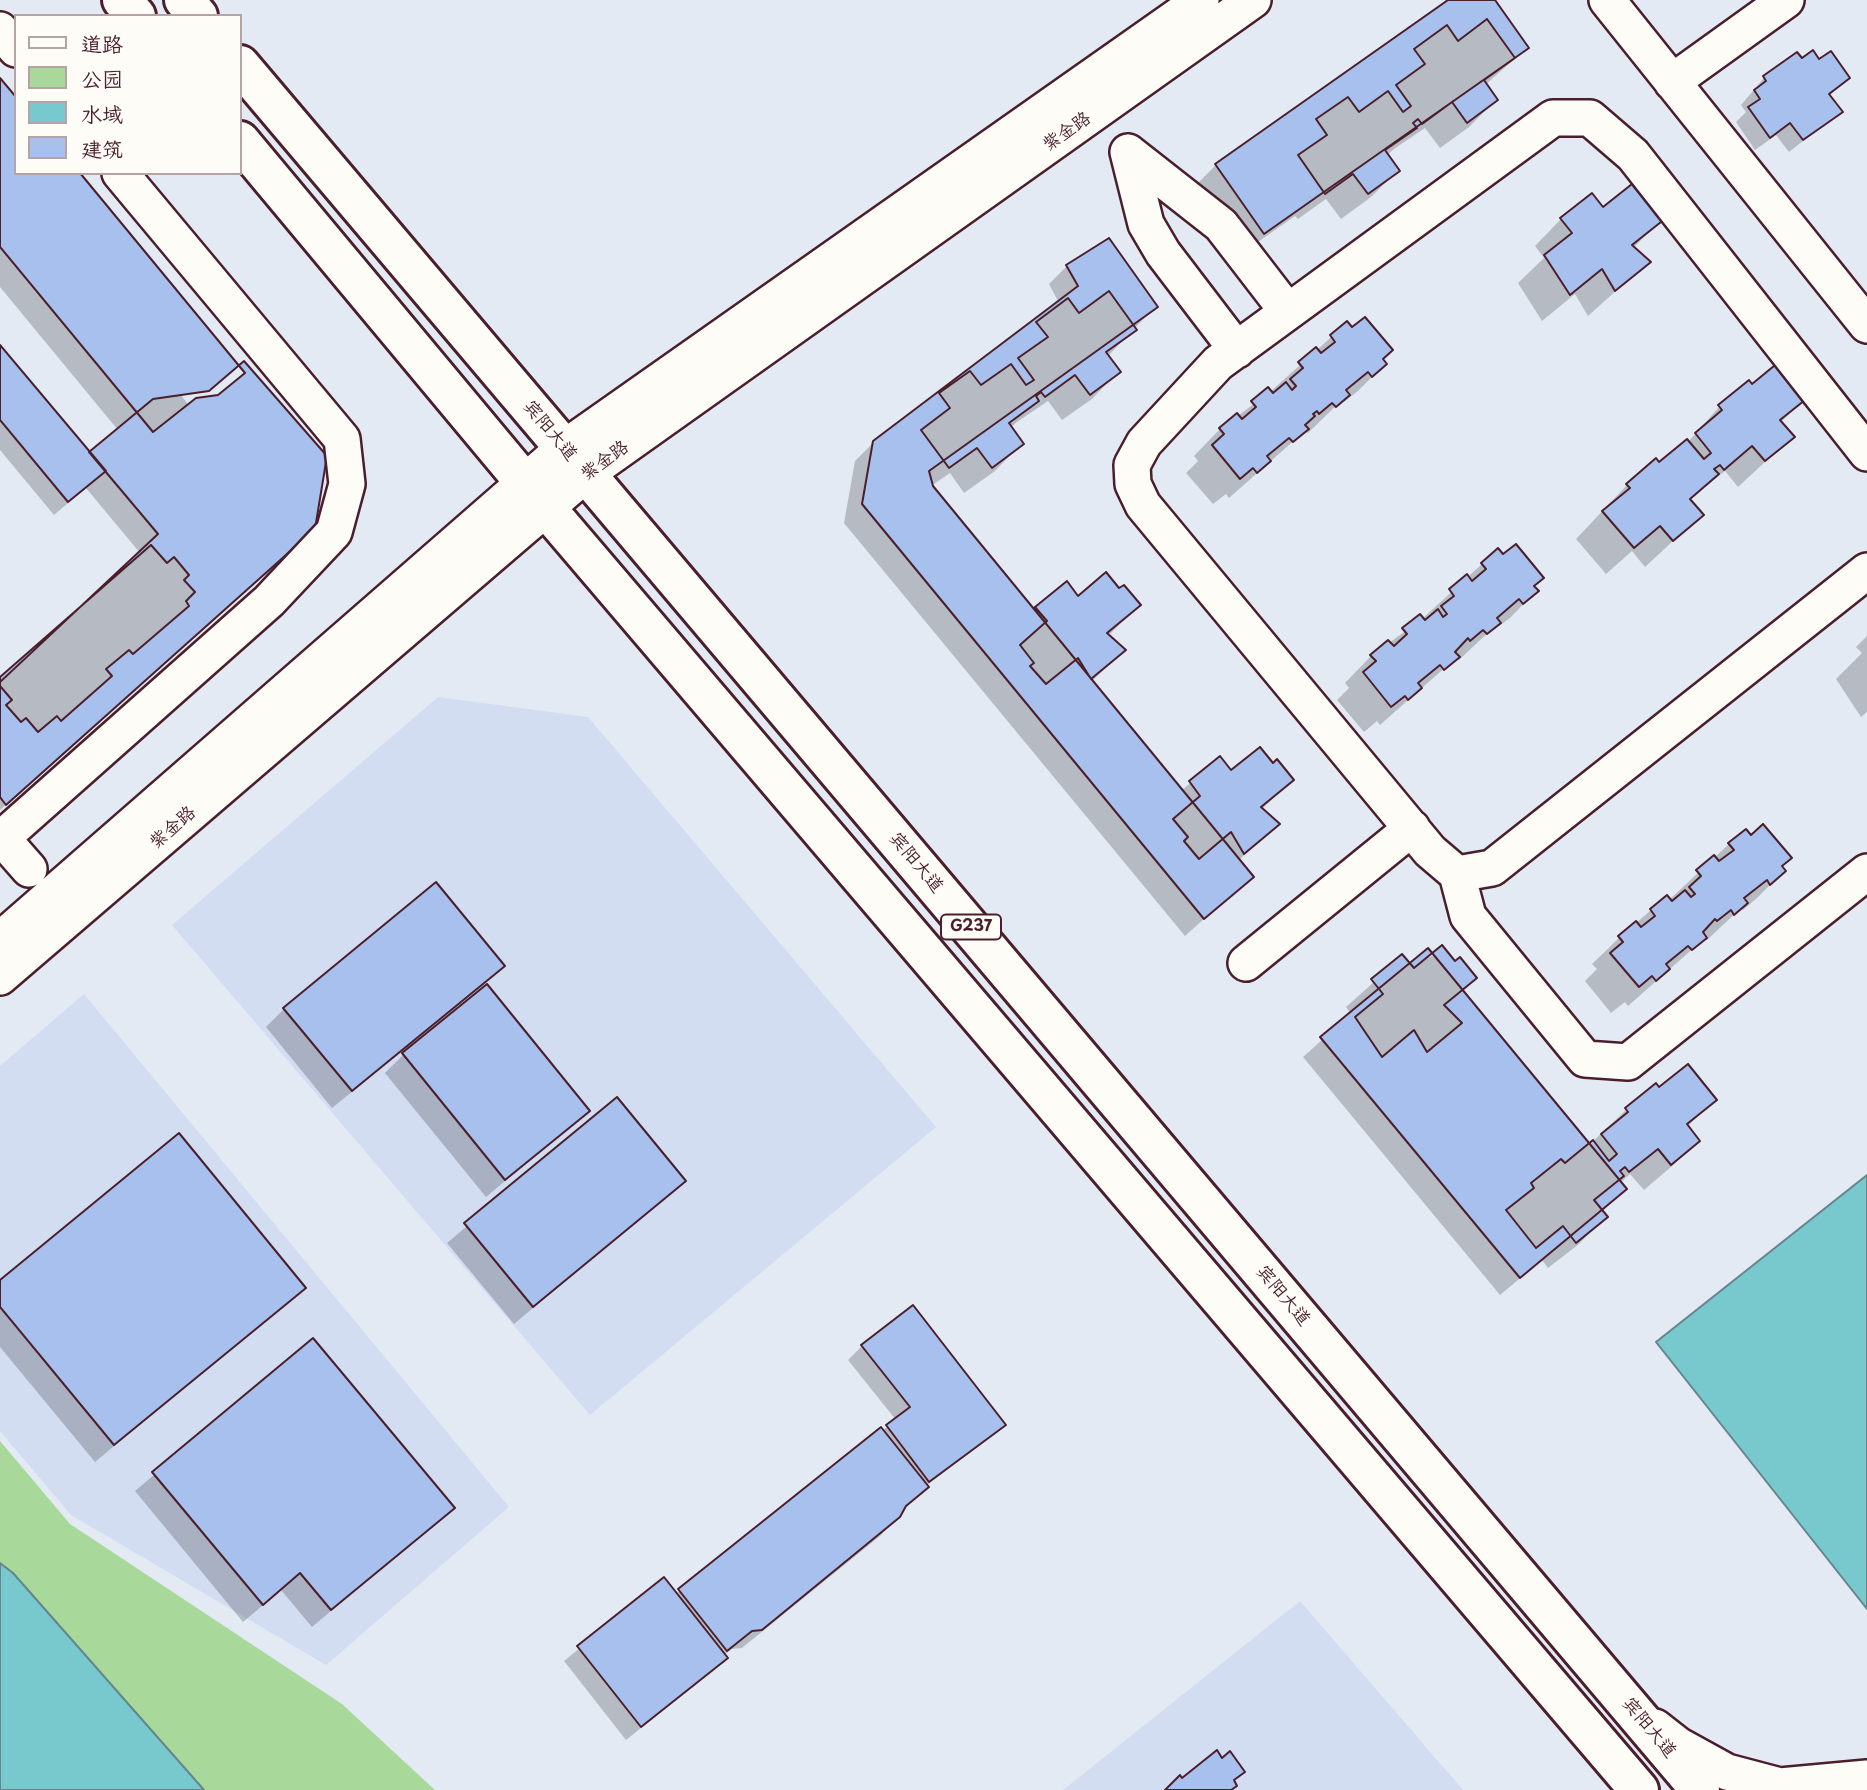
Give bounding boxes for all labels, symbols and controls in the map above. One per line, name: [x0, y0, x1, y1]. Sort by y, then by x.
legend: [14, 14, 242, 175]
text: 道路: [81, 27, 123, 59]
text: 公园: [81, 62, 123, 94]
text: 水域: [81, 97, 123, 129]
street label: 紫金路: [1039, 108, 1095, 156]
text: 建筑: [81, 132, 123, 164]
street label: 宾阳大道: [519, 396, 581, 466]
street label: 紫金路: [577, 436, 633, 486]
street label: 紫金路: [146, 802, 200, 854]
street label: 宾阳大道: [885, 828, 947, 898]
road number: G237: [941, 914, 1001, 939]
street label: 宾阳大道: [1252, 1261, 1314, 1331]
street label: 宾阳大道: [1618, 1693, 1680, 1763]

